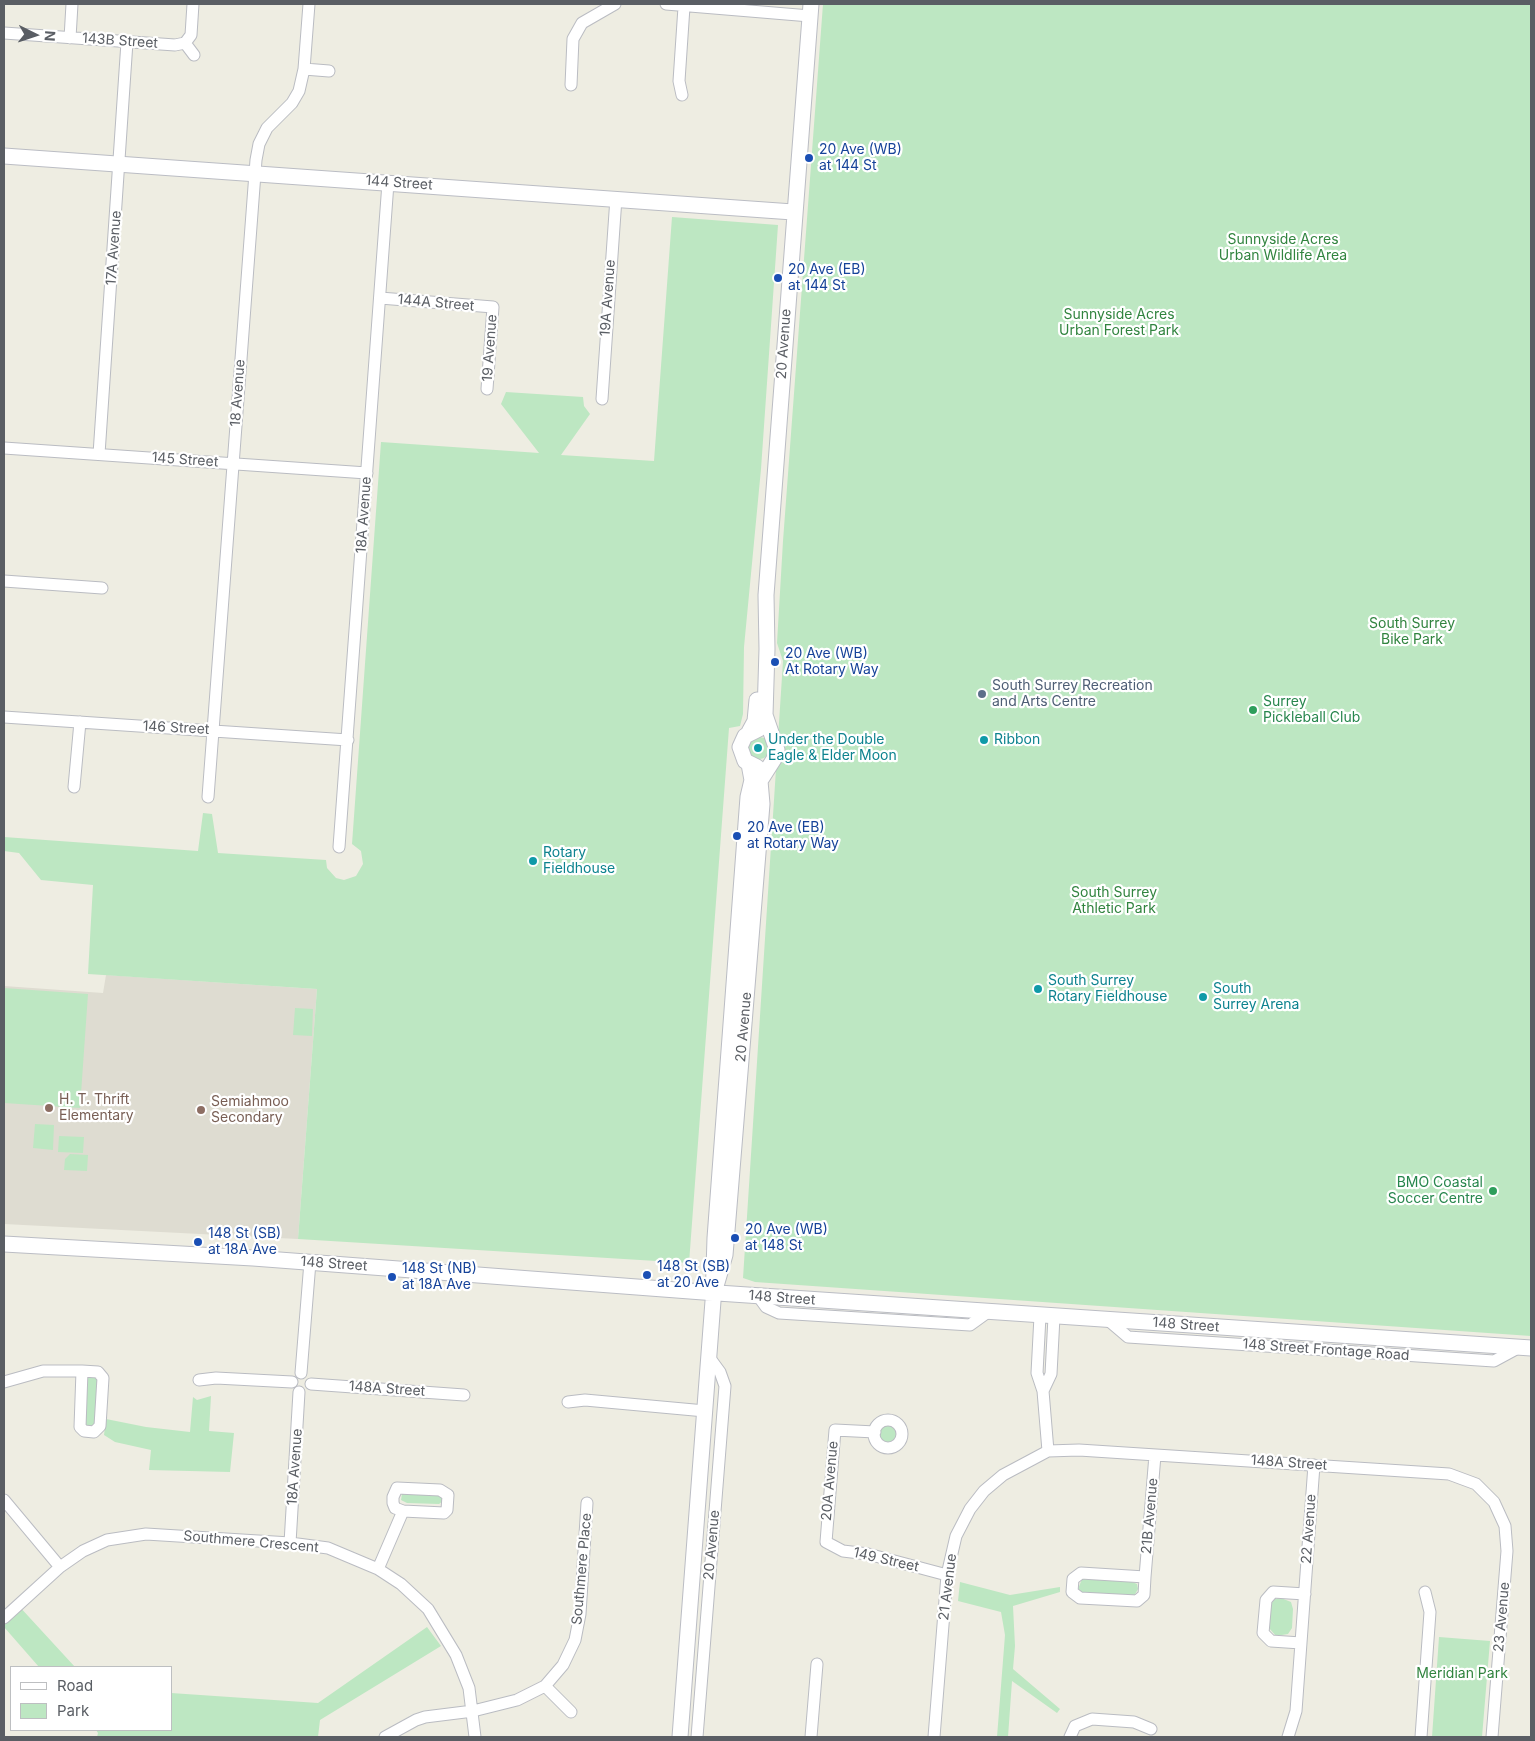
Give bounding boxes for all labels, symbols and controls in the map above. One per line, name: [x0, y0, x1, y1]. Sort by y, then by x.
north arrow: [10, 10, 60, 60]
text: N: [42, 30, 59, 42]
street label: 143B Street: [82, 30, 158, 52]
place label: 20 Ave (WB) at 144 St: [819, 142, 902, 174]
marker: 20 Ave (WB) at 144 St: [803, 152, 815, 164]
street label: 144 Street: [365, 172, 433, 194]
street label: 17A Avenue: [103, 210, 125, 286]
park label: Sunnyside Acres Urban Wildlife Area: [1219, 232, 1347, 264]
street label: 19A Avenue: [597, 259, 619, 337]
place label: 20 Ave (EB) at 144 St: [788, 262, 865, 294]
marker: 20 Ave (EB) at 144 St: [772, 272, 784, 284]
street label: 144A Street: [397, 291, 475, 315]
park label: Sunnyside Acres Urban Forest Park: [1059, 307, 1179, 340]
street label: 20 Avenue: [773, 308, 795, 380]
street label: 19 Avenue: [479, 314, 501, 382]
street label: 18 Avenue: [227, 359, 249, 427]
street label: 145 Street: [151, 449, 219, 471]
street label: 18A Avenue: [353, 476, 375, 554]
park label: South Surrey Bike Park: [1369, 616, 1455, 648]
place label: 20 Ave (WB) At Rotary Way: [785, 646, 879, 679]
marker: 20 Ave (WB) At Rotary Way: [769, 656, 781, 668]
place label: South Surrey Recreation and Arts Centre: [992, 678, 1153, 710]
marker: South Surrey Recreation and Arts Centre: [976, 688, 988, 700]
place label: Surrey Pickleball Club: [1263, 694, 1360, 726]
marker: Surrey Pickleball Club: [1247, 704, 1259, 716]
street label: 146 Street: [142, 718, 210, 738]
place label: Under the Double Eagle & Elder Moon: [768, 732, 897, 764]
place label: Ribbon: [994, 732, 1040, 748]
marker: Ribbon: [978, 734, 990, 746]
marker: Under the Double Eagle & Elder Moon: [752, 742, 764, 754]
place label: 20 Ave (EB) at Rotary Way: [747, 820, 839, 852]
marker: 20 Ave (EB) at Rotary Way: [731, 830, 743, 842]
place label: Rotary Fieldhouse: [543, 845, 615, 878]
marker: Rotary Fieldhouse: [527, 855, 539, 867]
park label: South Surrey Athletic Park: [1071, 885, 1157, 918]
place label: South Surrey Rotary Fieldhouse: [1048, 973, 1167, 1006]
place label: South Surrey Arena: [1213, 981, 1299, 1014]
marker: South Surrey Rotary Fieldhouse: [1032, 983, 1044, 995]
street label: 20 Avenue: [733, 991, 755, 1063]
marker: South Surrey Arena: [1197, 991, 1209, 1003]
place label: H. T. Thrift Elementary: [59, 1092, 134, 1124]
place label: Semiahmoo Secondary: [211, 1094, 289, 1126]
marker: H. T. Thrift Elementary: [43, 1102, 55, 1114]
marker: Semiahmoo Secondary: [195, 1104, 207, 1116]
place label: BMO Coastal Soccer Centre: [1388, 1175, 1483, 1208]
marker: BMO Coastal Soccer Centre: [1487, 1185, 1499, 1197]
place label: 20 Ave (WB) at 148 St: [745, 1222, 828, 1254]
place label: 148 St (SB) at 18A Ave: [208, 1226, 281, 1258]
marker: 20 Ave (WB) at 148 St: [729, 1232, 741, 1244]
marker: 148 St (SB) at 18A Ave: [192, 1236, 204, 1248]
street label: 148 Street: [300, 1253, 368, 1275]
place label: 148 St (SB) at 20 Ave: [657, 1259, 730, 1292]
place label: 148 St (NB) at 18A Ave: [402, 1261, 477, 1294]
marker: 148 St (SB) at 20 Ave: [641, 1269, 653, 1281]
marker: 148 St (NB) at 18A Ave: [386, 1271, 398, 1283]
street label: 148 Street: [748, 1287, 816, 1309]
street label: 148 Street: [1152, 1314, 1220, 1336]
street label: 148 Street Frontage Road: [1242, 1336, 1410, 1364]
street label: 148A Street: [348, 1378, 426, 1400]
street label: 18A Avenue: [284, 1428, 306, 1506]
street label: 20A Avenue: [818, 1440, 842, 1522]
street label: 148A Street: [1250, 1452, 1328, 1474]
street label: 21B Avenue: [1138, 1477, 1162, 1555]
street label: 22 Avenue: [1298, 1493, 1320, 1565]
street label: 20 Avenue: [701, 1509, 723, 1581]
street label: Southmere Place: [569, 1512, 595, 1626]
street label: Southmere Crescent: [183, 1528, 319, 1556]
street label: 149 Street: [852, 1544, 920, 1576]
street label: 21 Avenue: [936, 1553, 960, 1621]
street label: 23 Avenue: [1491, 1581, 1513, 1653]
legend: [10, 1666, 172, 1731]
park label: Meridian Park: [1416, 1666, 1508, 1682]
text: Road: [57, 1676, 93, 1695]
text: Park: [57, 1701, 89, 1720]

